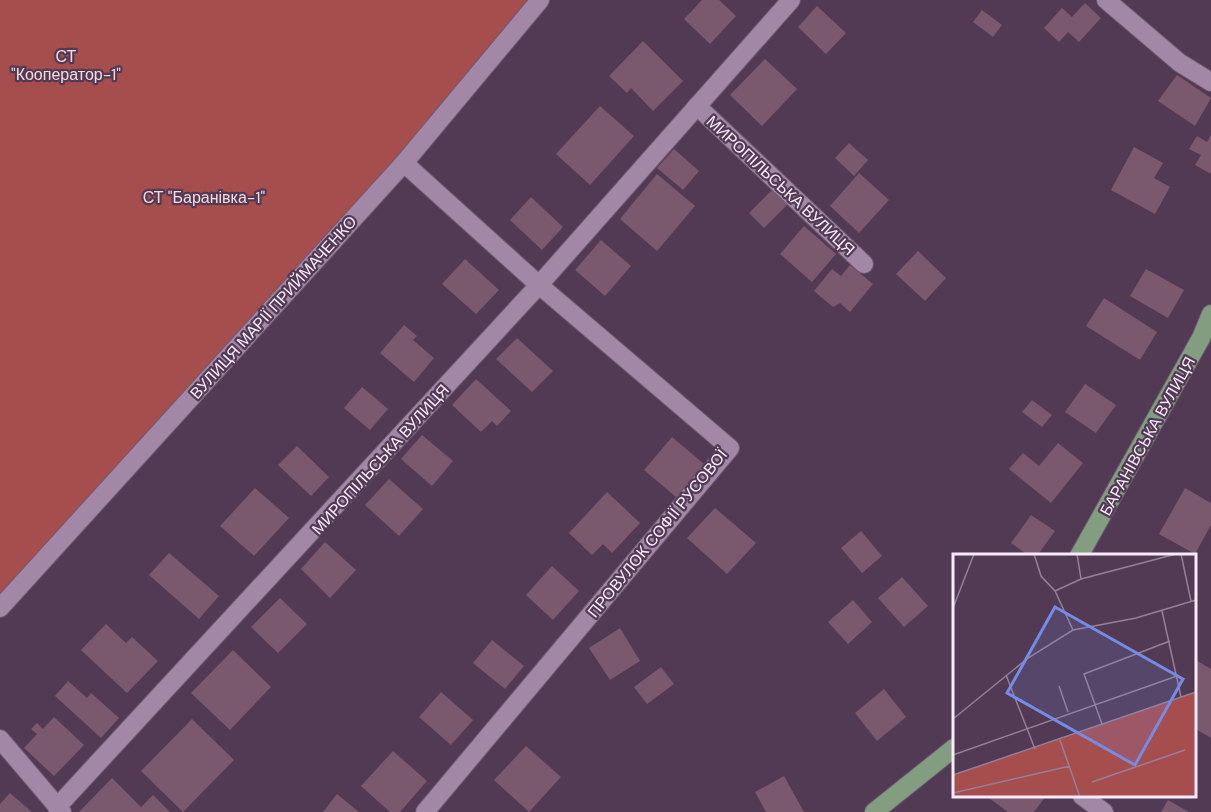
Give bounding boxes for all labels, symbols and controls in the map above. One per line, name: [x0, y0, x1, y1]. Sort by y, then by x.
park label: СТ "Кооператор-1": [11, 46, 121, 85]
street label: МИРОПІЛЬСЬКА ВУЛИЦЯ: [702, 111, 859, 260]
park label: СТ "Баранівка-1": [143, 187, 266, 208]
street label: ВУЛИЦЯ МАРІЇ ПРИЙМАЧЕНКО: [185, 211, 361, 403]
street label: БАРАНІВСЬКА ВУЛИЦЯ: [1095, 353, 1200, 519]
street label: МИРОПІЛЬСЬКА ВУЛИЦЯ: [307, 380, 454, 539]
street label: ПРОВУЛОК СОФІЇ РУСОВОЇ: [583, 444, 732, 622]
inset map: [953, 554, 1196, 797]

